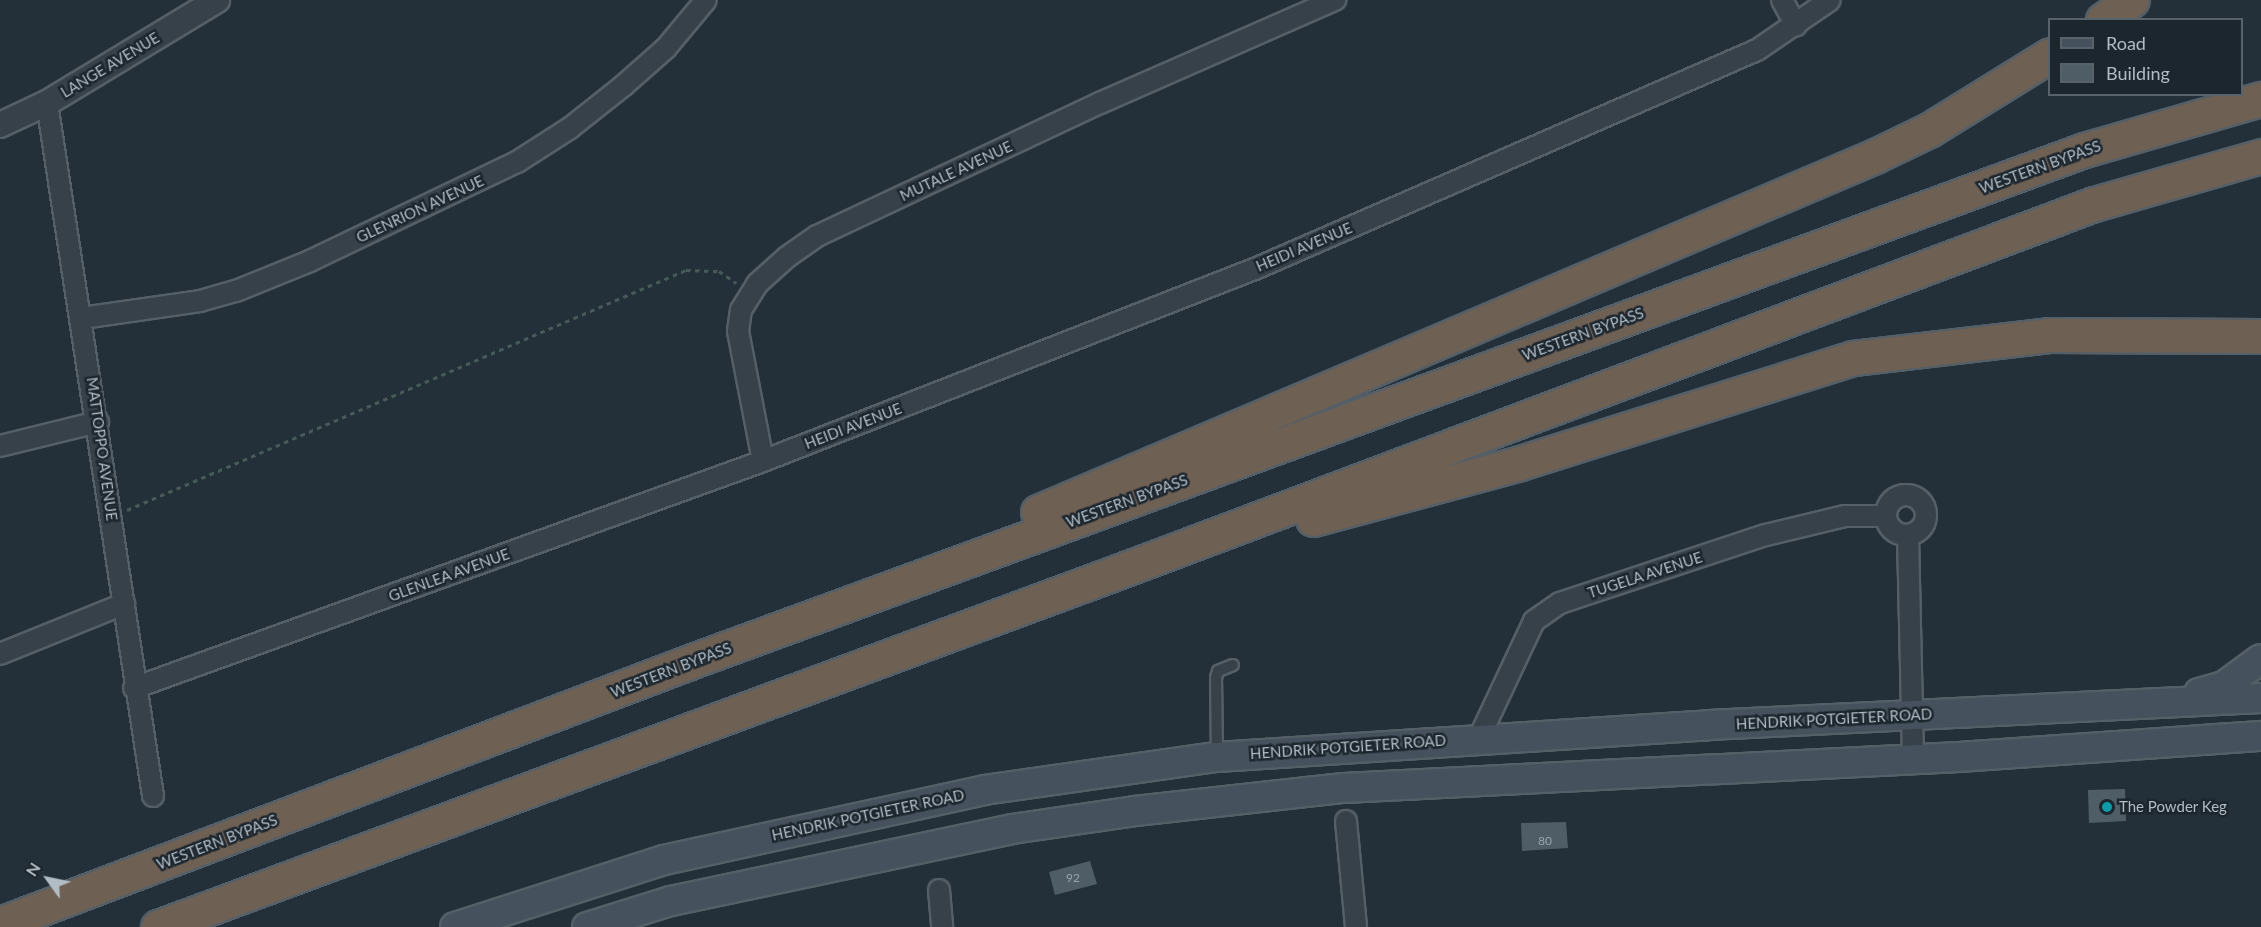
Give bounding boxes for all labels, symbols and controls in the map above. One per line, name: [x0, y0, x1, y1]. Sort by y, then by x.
legend: [2048, 18, 2243, 96]
street label: LANGE AVENUE: [57, 28, 163, 102]
text: Road: [2106, 32, 2146, 54]
text: Building: [2106, 62, 2170, 84]
street label: MUTALE AVENUE: [897, 137, 1015, 205]
street label: WESTERN BYPASS: [1977, 137, 2103, 197]
street label: GLENRION AVENUE: [353, 171, 487, 247]
street label: HEIDI AVENUE: [1253, 219, 1355, 275]
street label: WESTERN BYPASS: [1520, 304, 1646, 364]
street label: MATTOPPO AVENUE: [83, 376, 121, 522]
street label: HEIDI AVENUE: [802, 399, 904, 453]
street label: WESTERN BYPASS: [1064, 471, 1190, 531]
street label: GLENLEA AVENUE: [386, 545, 512, 605]
street label: TUGELA AVENUE: [1585, 548, 1705, 602]
street label: WESTERN BYPASS: [608, 639, 734, 701]
street label: HENDRIK POTGIETER ROAD: [1735, 705, 1933, 733]
street label: HENDRIK POTGIETER ROAD: [1249, 731, 1447, 763]
street label: HENDRIK POTGIETER ROAD: [770, 786, 966, 844]
place label: The Powder Keg: [2119, 798, 2227, 816]
marker: The Powder Keg: [2100, 800, 2114, 814]
street label: WESTERN BYPASS: [154, 811, 280, 873]
house number: 80: [1538, 834, 1552, 848]
north arrow: [18, 849, 78, 909]
text: N: [21, 859, 44, 879]
house number: 92: [1066, 871, 1080, 885]

